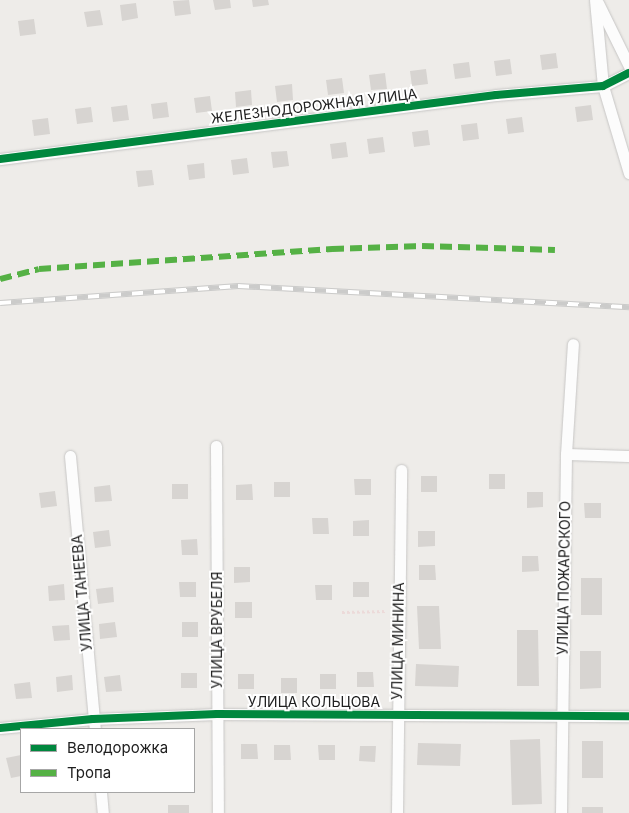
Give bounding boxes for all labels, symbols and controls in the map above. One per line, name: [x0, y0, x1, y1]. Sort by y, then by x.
street label: ЖЕЛЕЗНОДОРОЖНАЯ УЛИЦА: [210, 85, 418, 127]
street label: УЛИЦА ПОЖАРСКОГО: [554, 501, 574, 655]
street label: УЛИЦА ТАНЕЕВА: [69, 534, 95, 652]
street label: УЛИЦА ВРУБЕЛЯ: [209, 571, 225, 689]
street label: УЛИЦА МИНИНА: [389, 582, 407, 700]
street label: УЛИЦА КОЛЬЦОВА: [248, 694, 380, 710]
legend: [20, 728, 195, 793]
text: Велодорожка: [67, 738, 168, 757]
text: Тропа: [67, 763, 111, 782]

